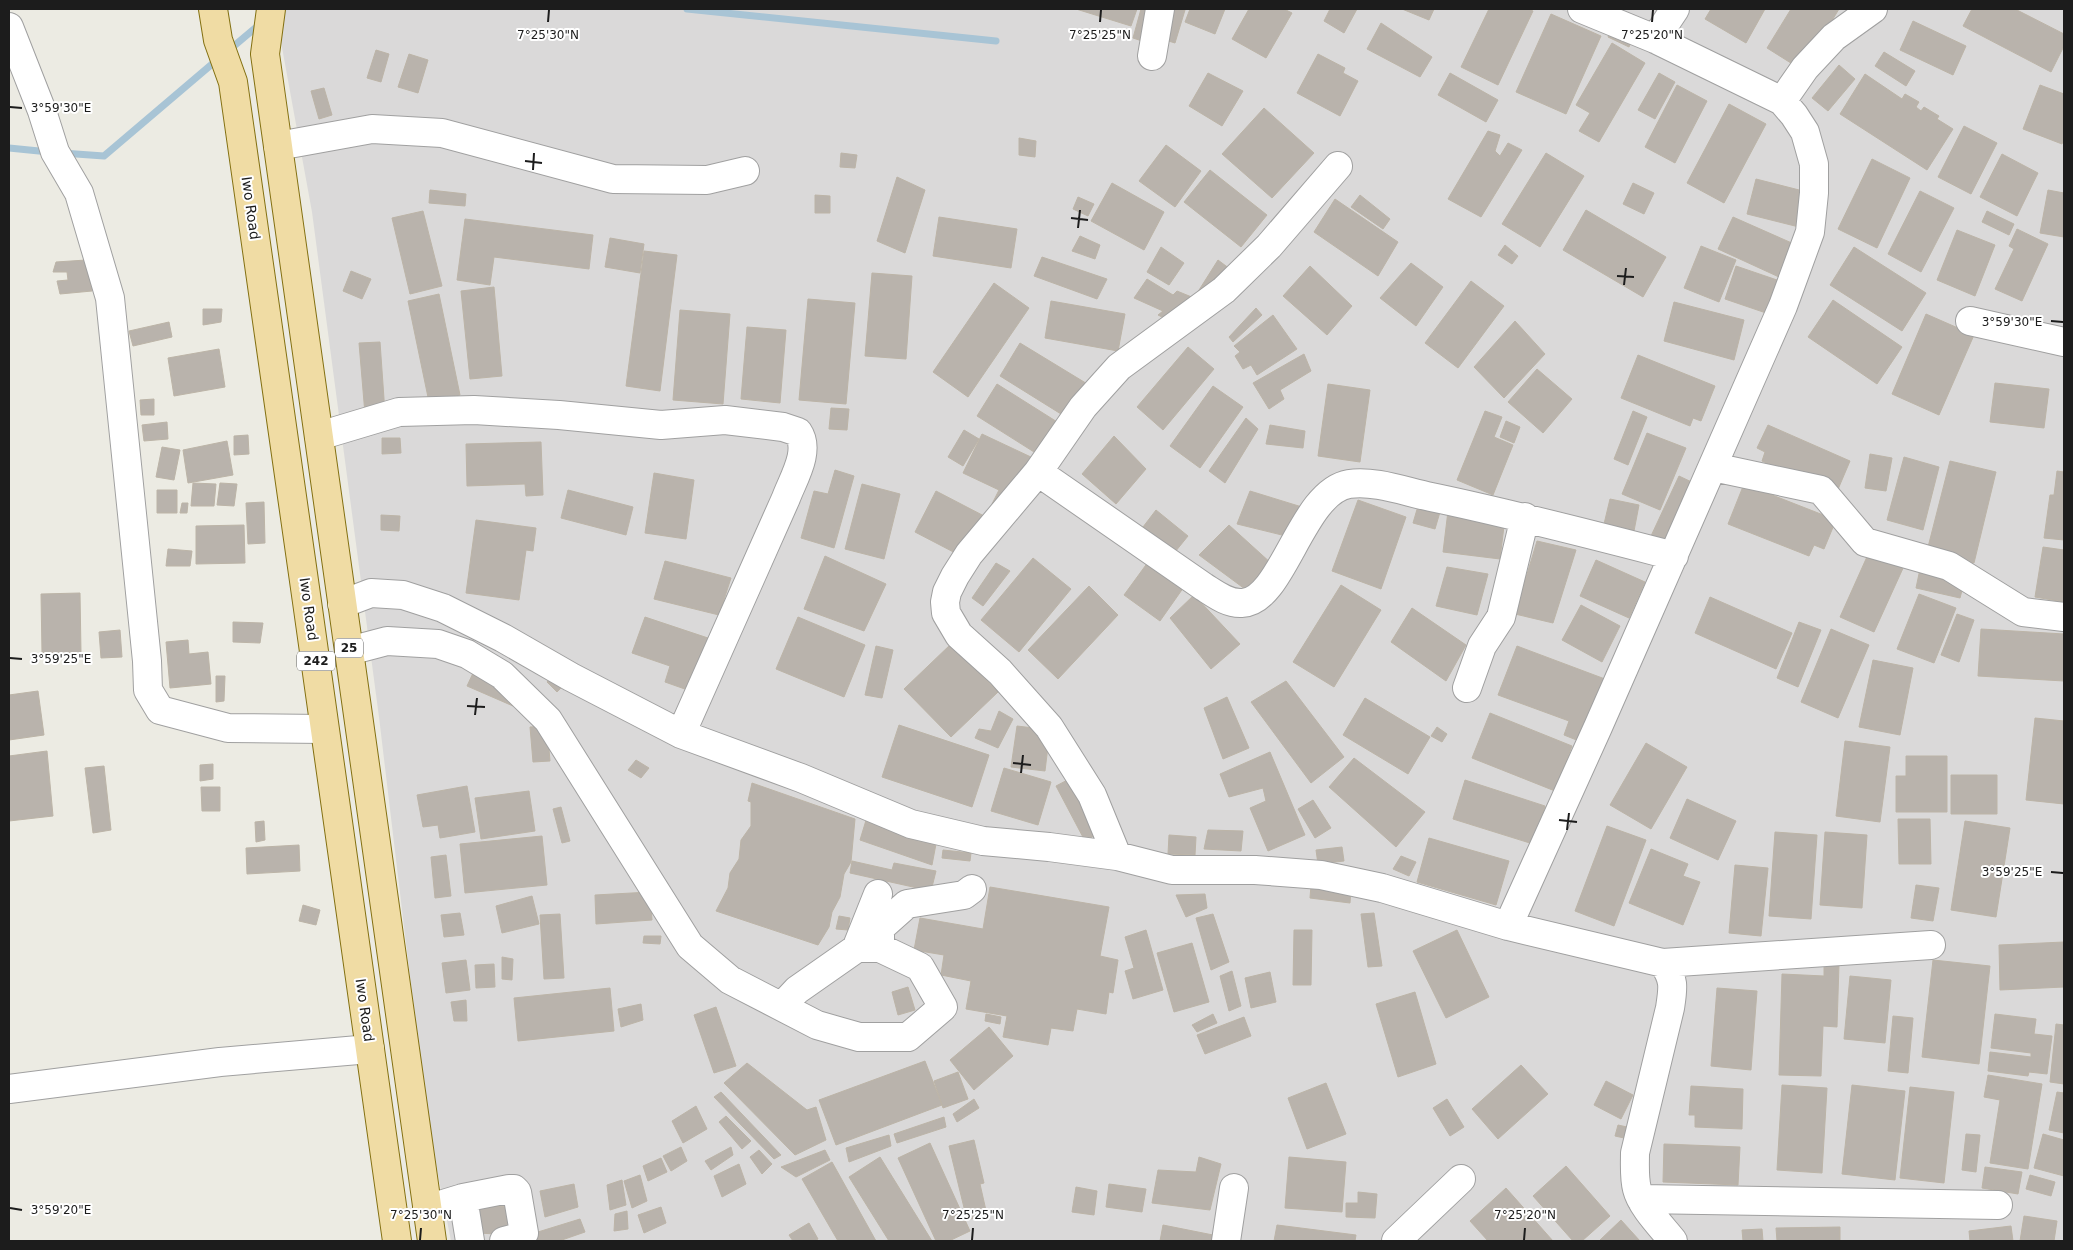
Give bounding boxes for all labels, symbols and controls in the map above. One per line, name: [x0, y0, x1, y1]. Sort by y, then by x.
text: 7°25'30"N: [517, 28, 579, 42]
text: 7°25'25"N: [1069, 28, 1131, 42]
text: 7°25'20"N: [1621, 28, 1683, 42]
text: 3°59'30"E: [31, 101, 91, 115]
street label: Iwo Road: [239, 175, 263, 241]
text: 3°59'30"E: [1982, 315, 2042, 329]
street label: Iwo Road: [297, 576, 321, 642]
road number: 25: [335, 638, 363, 658]
road number: 242: [297, 651, 335, 670]
text: 3°59'25"E: [31, 652, 91, 666]
text: 3°59'25"E: [1982, 865, 2042, 879]
street label: Iwo Road: [353, 977, 377, 1043]
text: 3°59'20"E: [31, 1203, 91, 1217]
text: 7°25'30"N: [390, 1208, 452, 1222]
text: 7°25'25"N: [942, 1208, 1004, 1222]
text: 7°25'20"N: [1494, 1208, 1556, 1222]

